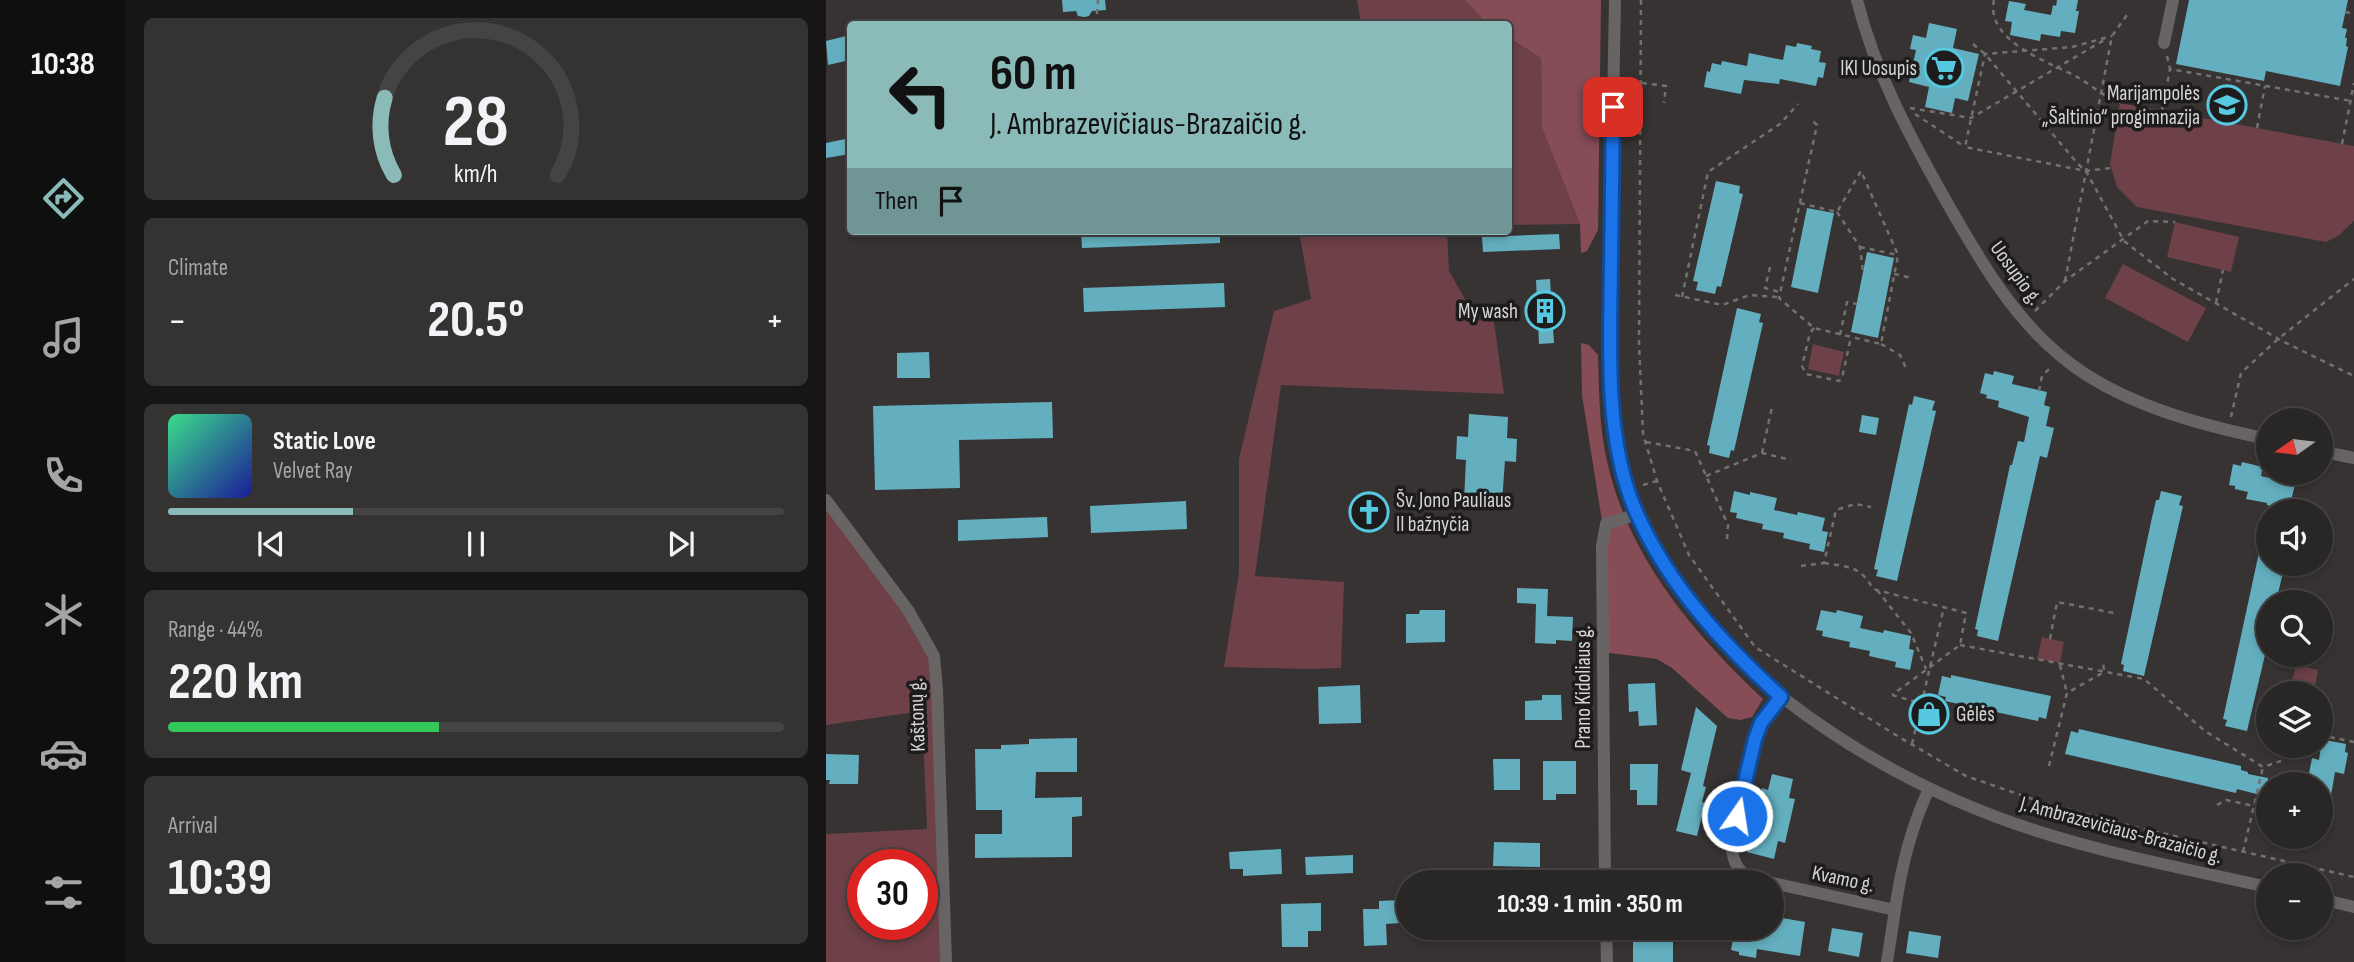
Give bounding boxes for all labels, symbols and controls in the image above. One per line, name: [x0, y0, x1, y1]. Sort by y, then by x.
text: 10:38: [31, 45, 95, 84]
text: 60 m: [990, 45, 1077, 104]
supermarket icon: IKI Uosupis: [1923, 47, 1965, 89]
icon: left: [875, 49, 966, 140]
place label: IKI Uosupis: [1840, 56, 1917, 81]
pin: [1583, 77, 1643, 137]
text: 28: [443, 79, 509, 167]
place label: Marijampolės „Šaltinio“ progimnazija: [2042, 81, 2200, 130]
school or university icon: Marijampolės „Šaltinio“ progimnazija: [2206, 84, 2248, 126]
icon: arrive: [1594, 88, 1632, 126]
text: J. Ambrazevičiaus-Brazaičio g.: [990, 105, 1307, 144]
text: km/h: [454, 159, 498, 190]
icon: directions: [39, 174, 88, 223]
icon: arrive: [932, 182, 970, 220]
text: Then: [875, 186, 918, 217]
street label: Uosupio g.: [1985, 236, 2047, 310]
text: Climate: [168, 254, 228, 282]
text: 20.5°: [427, 289, 525, 352]
building icon: My wash: [1524, 290, 1566, 332]
text: −: [168, 299, 187, 344]
text: +: [765, 299, 784, 344]
place label: My wash: [1458, 299, 1518, 324]
icon: music: [39, 313, 88, 362]
north arrow: [2256, 408, 2333, 485]
map controls: [2256, 408, 2333, 940]
text: Static Love: [273, 426, 376, 457]
icon: phone: [39, 451, 88, 500]
text: Velvet Ray: [273, 457, 353, 485]
place label: Šv. Jono Pauliaus II bažnyčia: [1396, 488, 1511, 537]
church icon: Šv. Jono Pauliaus II bažnyčia: [1348, 491, 1390, 533]
button: sound: [2256, 499, 2333, 576]
icon: previous: [252, 525, 290, 563]
icon: pause: [457, 525, 495, 563]
icon: next: [662, 525, 700, 563]
icon: climate: [39, 590, 88, 639]
button: search: [2256, 590, 2333, 667]
text: Range · 44%: [168, 616, 263, 644]
street label: Prano Kidoliaus g.: [1571, 626, 1596, 748]
text: 220 km: [168, 651, 303, 714]
street label: Kaštonų g.: [903, 678, 931, 752]
button: layers: [2256, 681, 2333, 758]
shop icon: Gėlės: [1908, 693, 1950, 735]
place label: Gėlės: [1956, 702, 1995, 727]
icon: car: [39, 729, 88, 778]
button: +: [2256, 772, 2333, 849]
position arrow: [1700, 779, 1774, 853]
street label: J. Ambrazevičiaus-Brazaičio g.: [2016, 791, 2225, 869]
text: Arrival: [168, 812, 217, 840]
text: 10:39: [168, 847, 272, 910]
speed limit sign: 30: [847, 849, 938, 940]
street label: Kvamo g.: [1810, 860, 1876, 898]
button: −: [2256, 863, 2333, 940]
icon: filters: [39, 868, 88, 917]
text: 10:39 · 1 min · 350 m: [1497, 889, 1683, 920]

